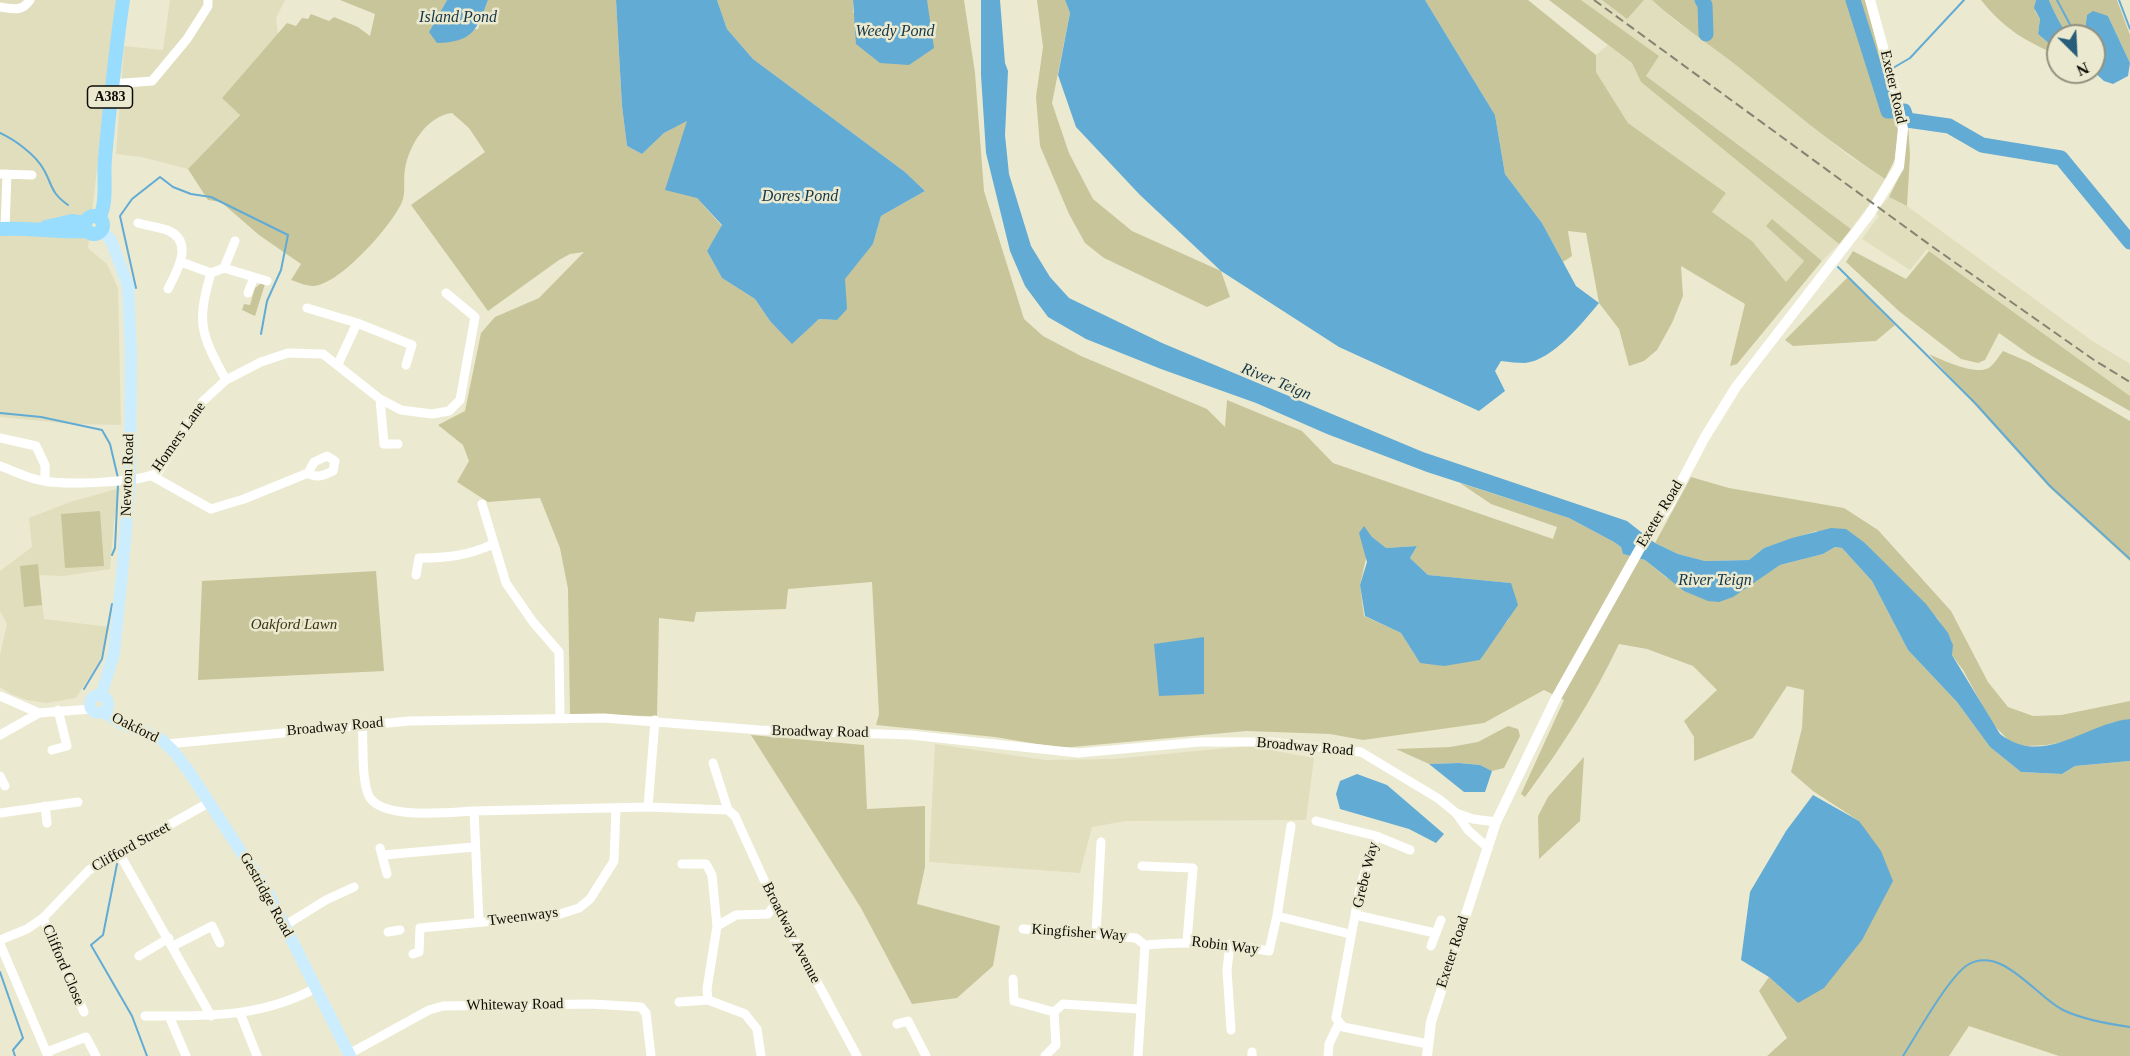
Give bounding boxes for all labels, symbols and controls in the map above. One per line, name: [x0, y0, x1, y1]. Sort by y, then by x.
water label: Island Pond: [419, 8, 497, 28]
water label: Weedy Pond: [856, 22, 934, 42]
north arrow: [2046, 24, 2106, 84]
street label: Exeter Road: [1876, 49, 1910, 125]
text: N: [2074, 59, 2091, 79]
road number: A383: [88, 86, 132, 108]
water label: Dores Pond: [762, 187, 838, 207]
water label: River Teign: [1238, 359, 1314, 405]
street label: Homers Lane: [148, 399, 210, 475]
street label: Newton Road: [118, 433, 138, 517]
street label: Exeter Road: [1633, 477, 1687, 551]
water label: River Teign: [1678, 571, 1752, 591]
park label: Oakford Lawn: [251, 616, 337, 634]
street label: Oakford: [109, 709, 161, 747]
street label: Broadway Road: [286, 714, 384, 740]
street label: Broadway Road: [771, 722, 869, 742]
street label: Broadway Road: [1256, 734, 1354, 760]
street label: Clifford Street: [89, 818, 173, 876]
street label: Grebe Way: [1349, 840, 1383, 910]
street label: Gestridge Road: [235, 850, 297, 940]
street label: Broadway Avenue: [758, 879, 824, 987]
street label: Tweenways: [487, 904, 559, 930]
street label: Exeter Road: [1433, 914, 1473, 990]
street label: Kingfisher Way: [1031, 921, 1127, 945]
street label: Clifford Close: [38, 922, 88, 1008]
street label: Robin Way: [1190, 933, 1260, 959]
street label: Whiteway Road: [466, 995, 564, 1015]

